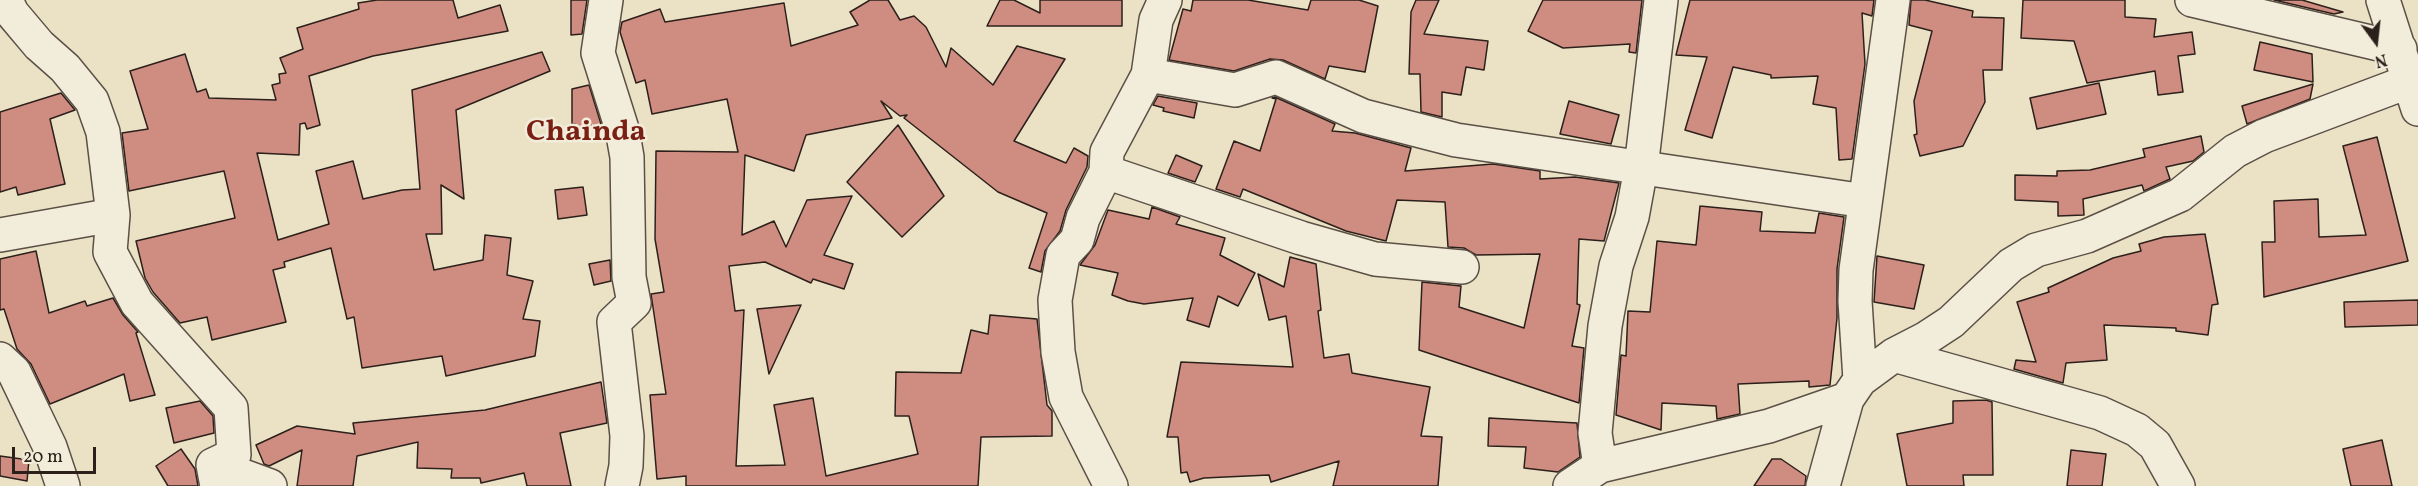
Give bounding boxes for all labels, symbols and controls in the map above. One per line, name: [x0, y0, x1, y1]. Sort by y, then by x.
north arrow: [2346, 12, 2406, 72]
text: N: [2372, 47, 2389, 72]
district label: Chainda: [526, 116, 646, 152]
scale bar: [15, 435, 99, 473]
text: 20 m: [23, 445, 63, 470]

